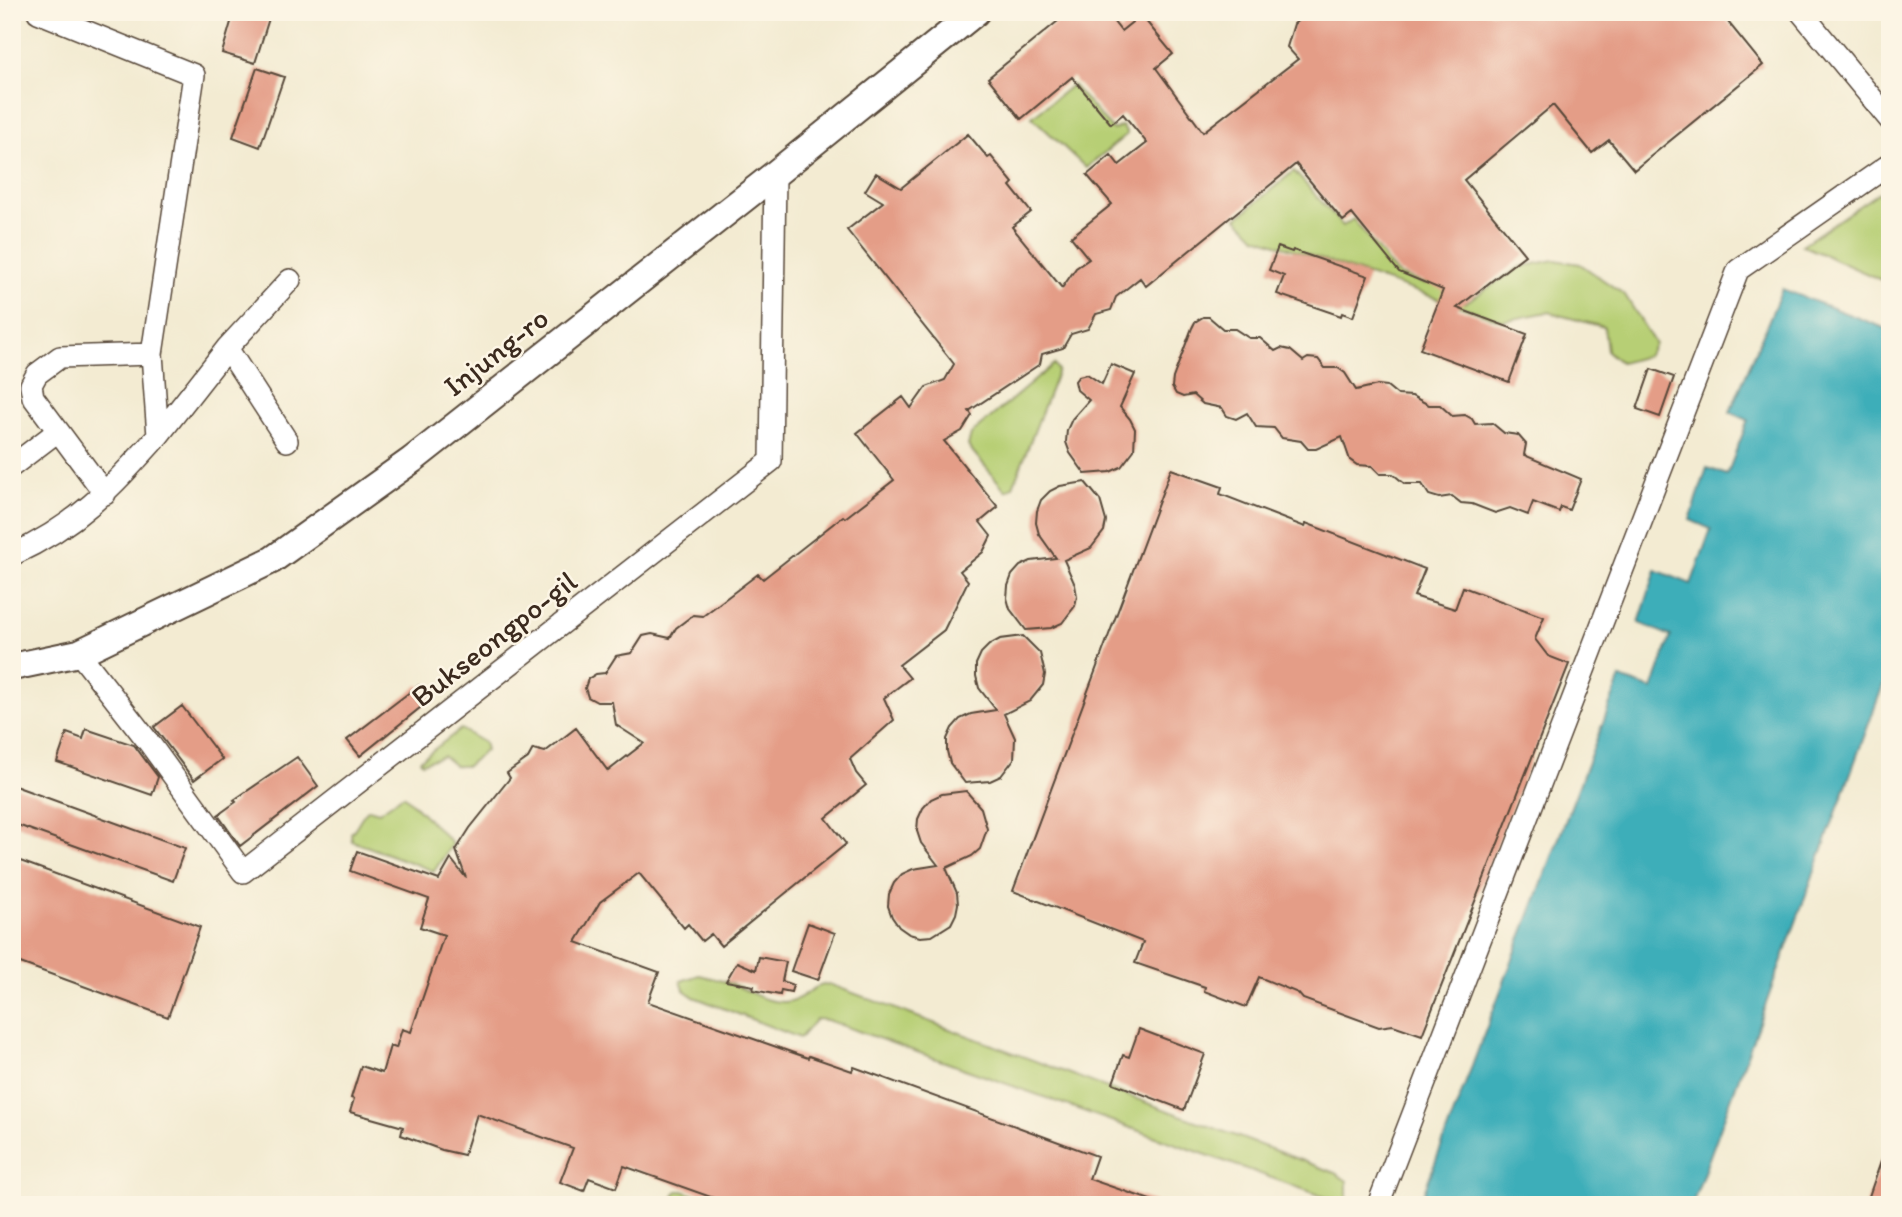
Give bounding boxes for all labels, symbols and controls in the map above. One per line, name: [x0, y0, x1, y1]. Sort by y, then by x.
street label: Injung-ro: [436, 299, 556, 404]
street label: Bukseongpo-gil: [403, 562, 584, 715]

